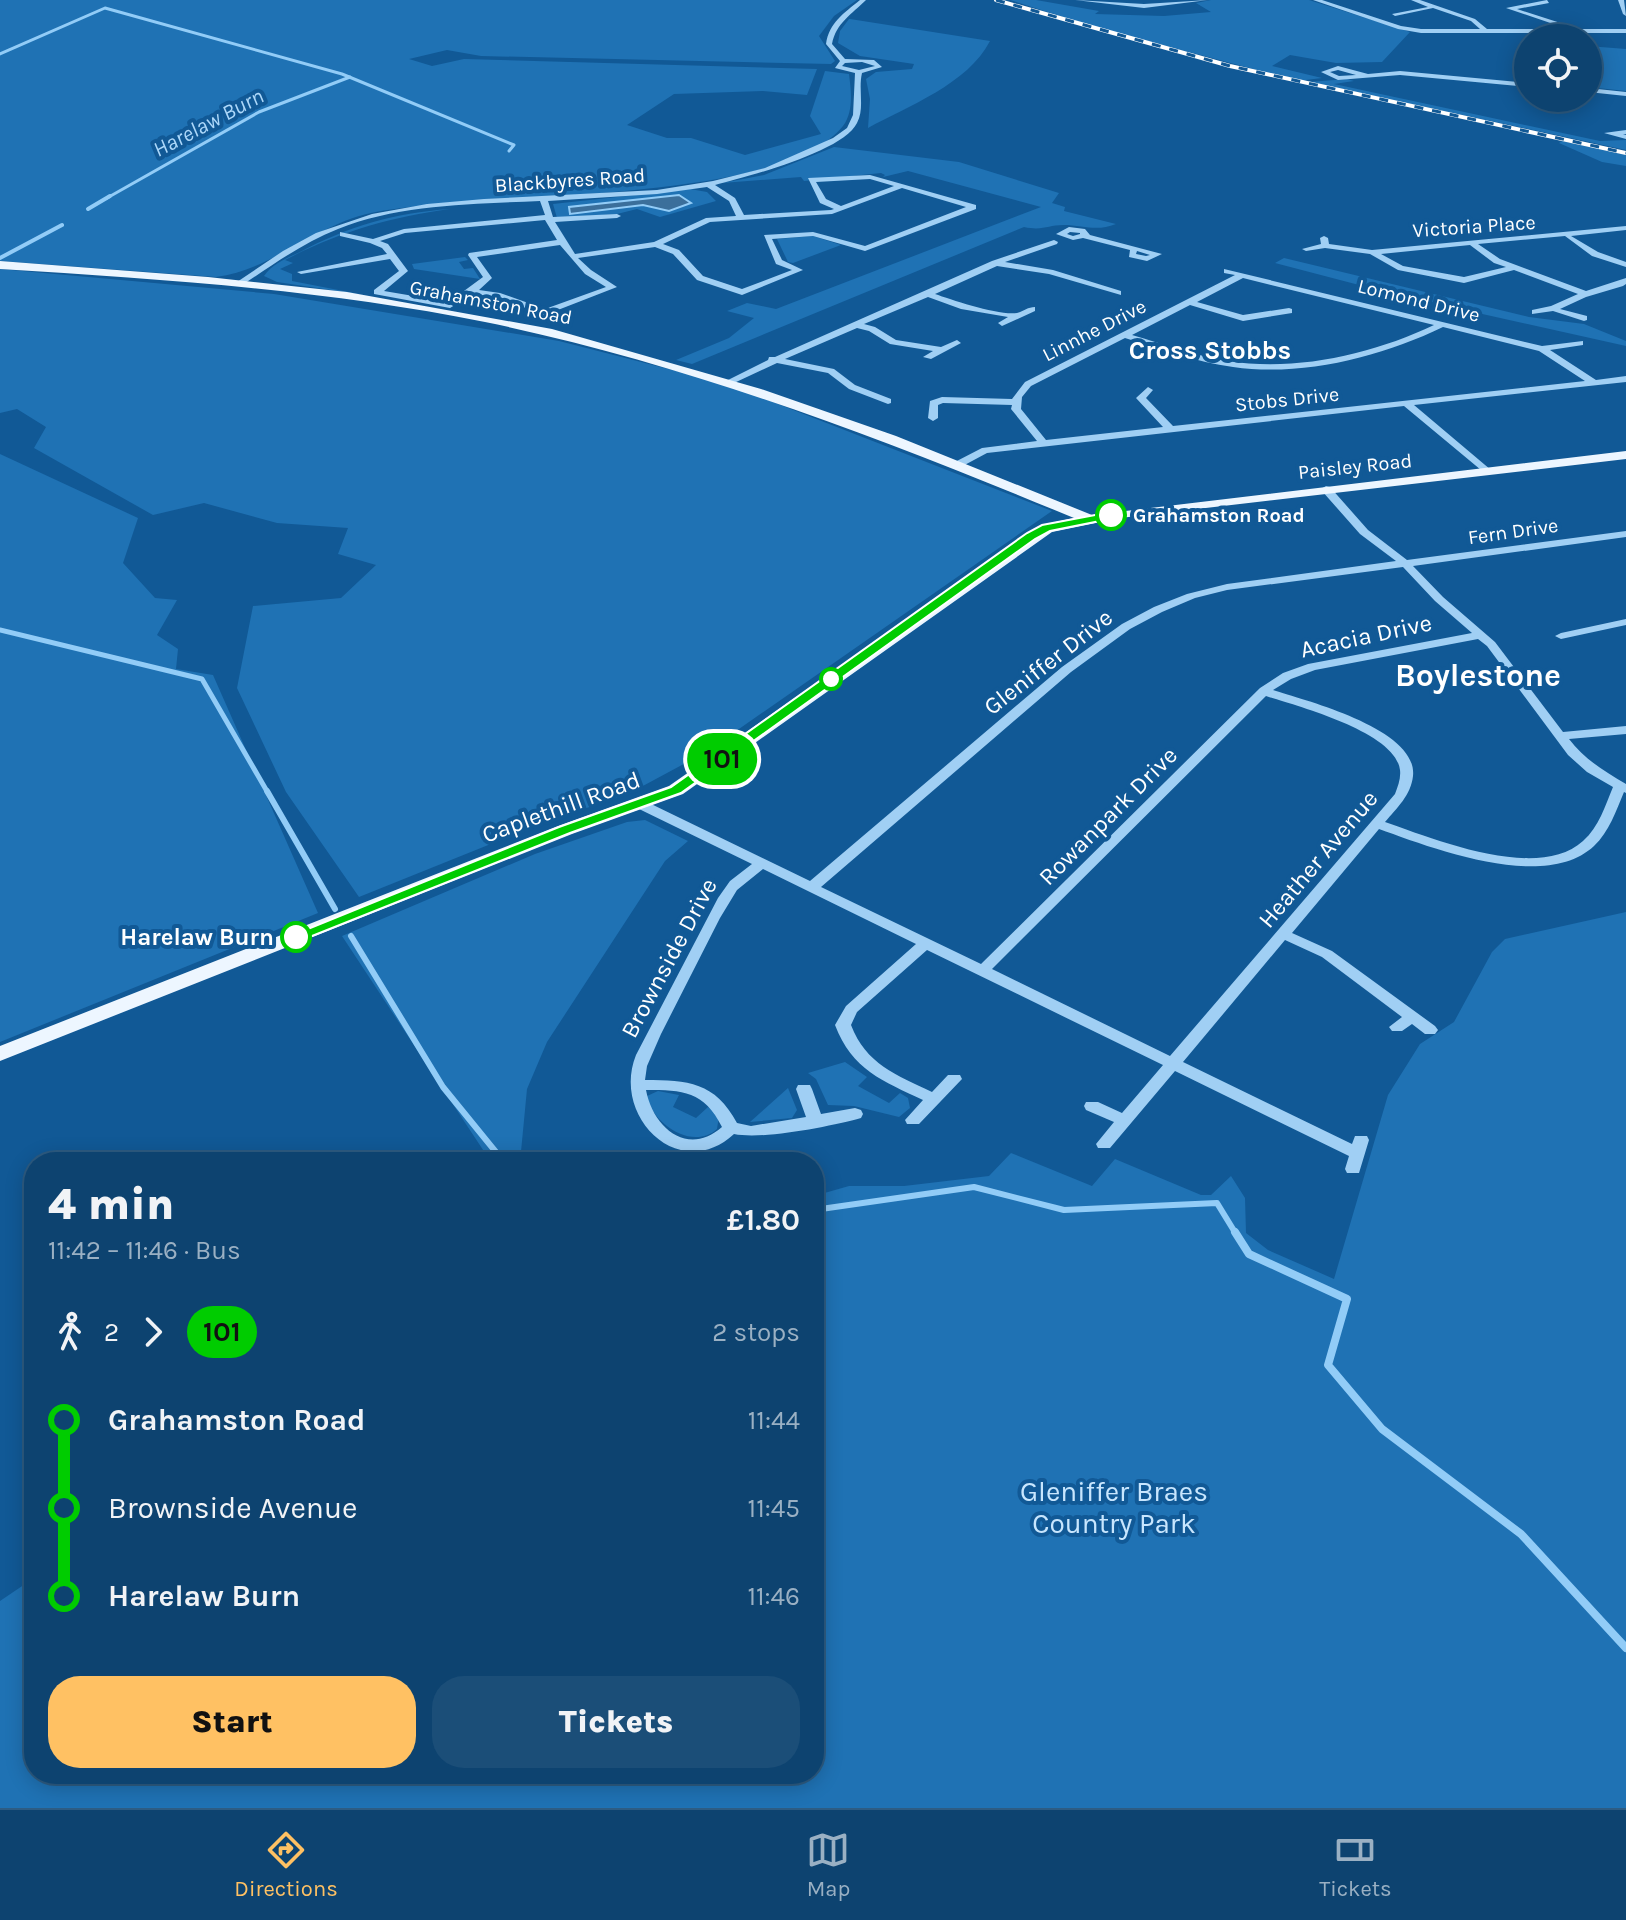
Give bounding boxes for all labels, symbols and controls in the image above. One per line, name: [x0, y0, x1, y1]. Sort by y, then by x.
map controls: [1514, 24, 1602, 112]
button: locate: [1514, 24, 1602, 112]
water label: Harelaw Burn: [149, 83, 268, 163]
street label: Blackbyres Road: [494, 164, 646, 197]
street label: Victoria Place: [1412, 211, 1536, 242]
street label: Lomond Drive: [1355, 274, 1482, 327]
street label: Grahamston Road: [408, 275, 574, 329]
street label: Linnhe Drive: [1039, 294, 1150, 366]
district label: Cross Stobbs: [1129, 335, 1291, 366]
street label: Stobs Drive: [1234, 383, 1340, 416]
street label: Paisley Road: [1297, 449, 1413, 484]
marker: Grahamston Road: [1096, 500, 1126, 530]
place label: Grahamston Road: [1133, 504, 1305, 527]
street label: Fern Drive: [1466, 514, 1560, 549]
street label: Gleniffer Drive: [978, 603, 1118, 721]
street label: Acacia Drive: [1298, 608, 1434, 664]
district label: Boylestone: [1395, 657, 1561, 694]
unlabelled marker: [820, 668, 842, 690]
line badge: 101: [676, 733, 768, 785]
street label: Rowanpark Drive: [1033, 741, 1183, 891]
text: 101: [703, 742, 741, 775]
street label: Caplethill Road: [478, 765, 644, 849]
street label: Heather Avenue: [1252, 785, 1384, 933]
street label: Brownside Drive: [615, 873, 723, 1043]
marker: Harelaw Burn: [281, 922, 311, 952]
place label: Harelaw Burn: [120, 923, 274, 951]
text: 4 min: [48, 1179, 174, 1230]
text: £1.80: [726, 1202, 800, 1238]
text: 11:42 – 11:46 · Bus: [48, 1235, 241, 1266]
icon: walk: [48, 1310, 92, 1354]
icon: forward: [131, 1310, 175, 1354]
text: 101: [203, 1315, 241, 1348]
text: 2: [104, 1317, 119, 1348]
text: 2 stops: [712, 1317, 800, 1348]
text: Grahamston Road: [108, 1402, 366, 1438]
text: 11:44: [748, 1405, 800, 1436]
park label: Gleniffer Braes Country Park: [1020, 1475, 1208, 1540]
text: Brownside Avenue: [108, 1490, 357, 1526]
text: 11:45: [748, 1493, 800, 1524]
text: Harelaw Burn: [108, 1578, 300, 1614]
text: 11:46: [747, 1581, 800, 1612]
button: Start: [48, 1676, 416, 1768]
button: Tickets: [432, 1676, 800, 1768]
tab: Directions: [234, 1828, 338, 1902]
tab: Map: [806, 1828, 850, 1902]
tab: Tickets: [1319, 1828, 1392, 1902]

